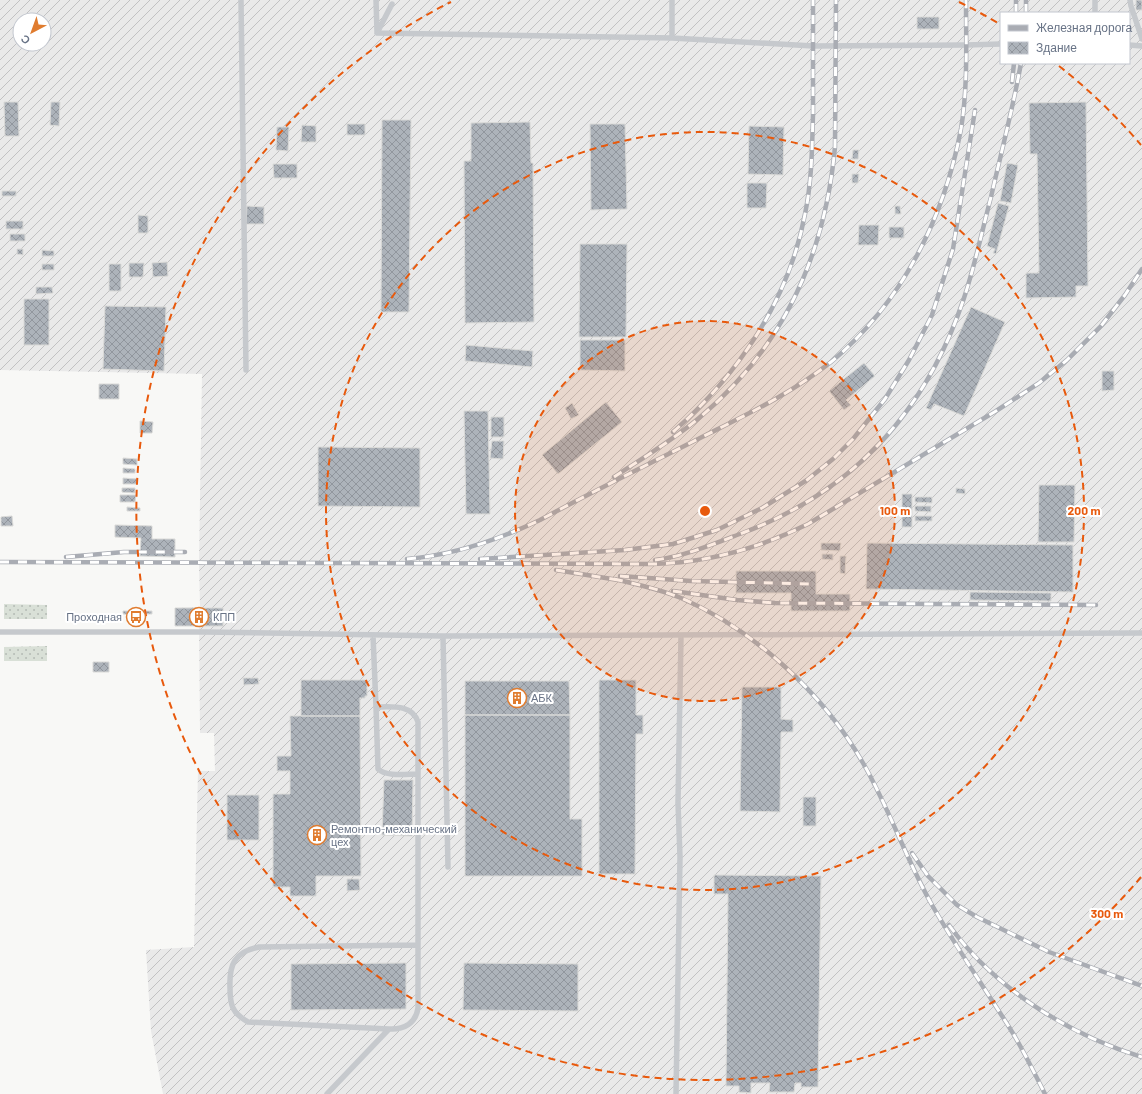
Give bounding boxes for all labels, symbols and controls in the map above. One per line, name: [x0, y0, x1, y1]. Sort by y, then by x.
north arrow: [12, 12, 52, 52]
legend: [1000, 12, 1130, 64]
text: Железная дорога: [1036, 20, 1132, 35]
text: С: [18, 32, 32, 47]
text: Здание: [1036, 40, 1077, 55]
text: 100 m: [880, 503, 910, 517]
text: 200 m: [1068, 503, 1100, 517]
centre of rings: [698, 504, 712, 518]
bus stop icon: Проходная: [125, 606, 147, 628]
building icon: КПП: [188, 606, 210, 628]
place label: Проходная: [66, 610, 122, 623]
place label: КПП: [213, 610, 235, 623]
building icon: АБК: [506, 687, 528, 709]
place label: АБК: [531, 691, 553, 704]
place label: Ремонтно-механический цех: [331, 822, 457, 848]
building icon: Ремонтно-механический цех: [306, 824, 328, 846]
text: 300 m: [1091, 906, 1123, 920]

